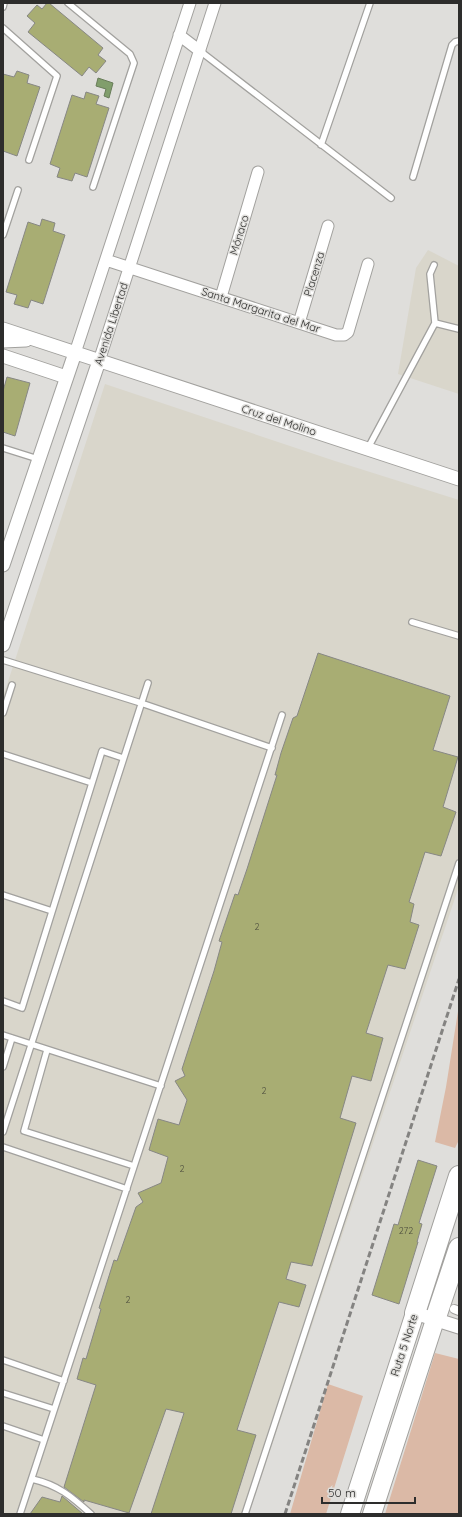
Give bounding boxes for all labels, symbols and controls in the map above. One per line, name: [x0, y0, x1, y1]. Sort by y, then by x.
street label: Mónaco: [226, 213, 252, 257]
street label: Placenza: [301, 250, 327, 298]
street label: Avenida Libertad: [91, 281, 131, 367]
street label: Santa Margarita del Mar: [200, 284, 323, 336]
street label: Cruz del Molino: [240, 401, 319, 439]
house number: 2: [255, 921, 260, 932]
house number: 2: [262, 1085, 267, 1096]
house number: 2: [180, 1163, 185, 1174]
house number: 272: [399, 1225, 413, 1236]
house number: 2: [126, 1294, 131, 1305]
street label: Ruta 5 Norte: [387, 1312, 421, 1378]
scale bar: [322, 1479, 415, 1505]
text: 50 m: [328, 1485, 356, 1500]

